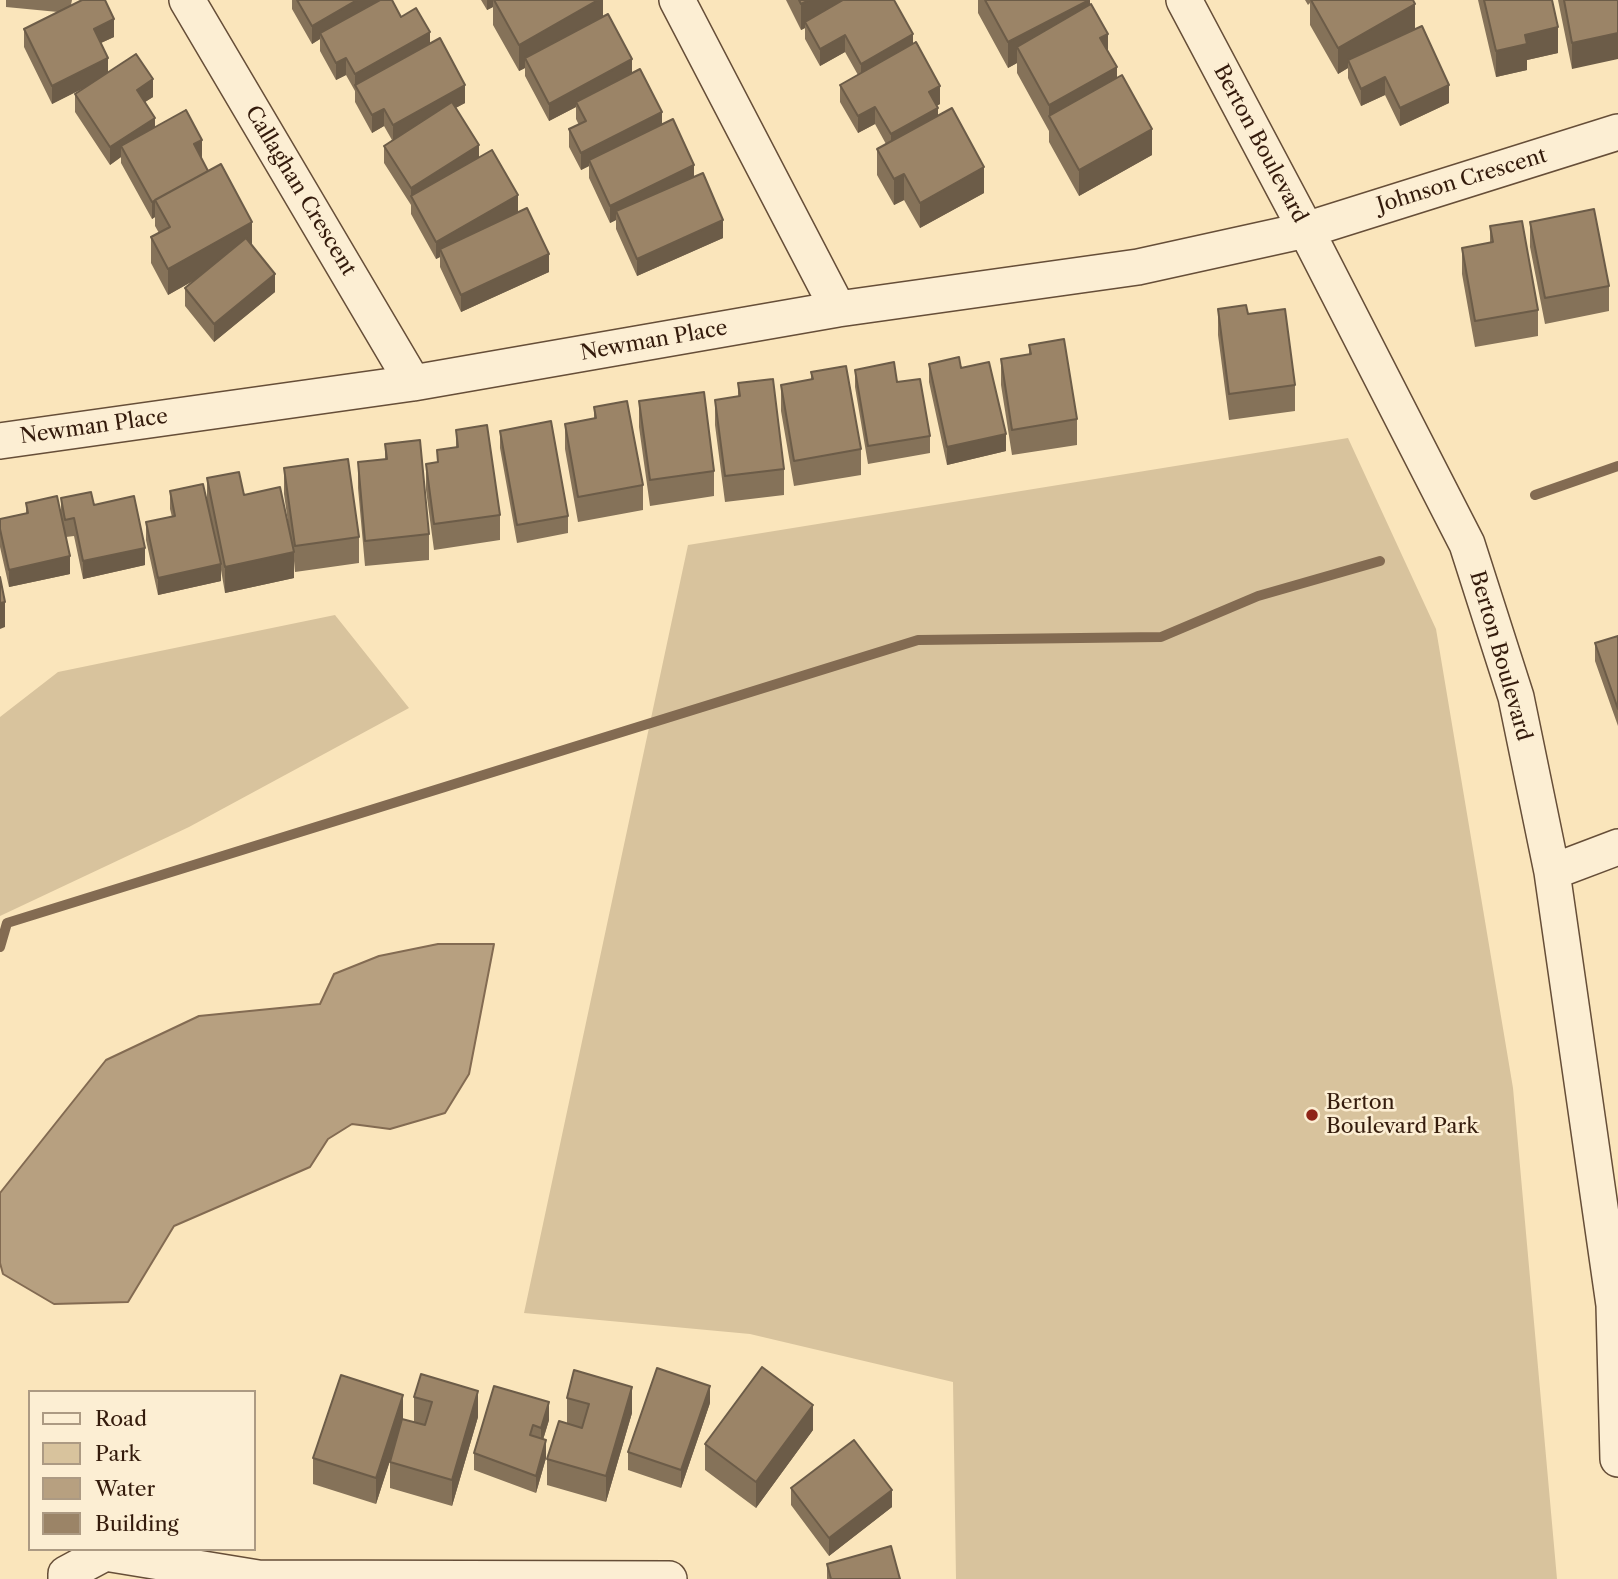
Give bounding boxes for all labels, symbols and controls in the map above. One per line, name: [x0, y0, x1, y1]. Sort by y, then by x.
street label: Berton Boulevard: [1208, 61, 1312, 227]
street label: Callaghan Crescent: [239, 101, 361, 281]
street label: Johnson Crescent: [1374, 143, 1550, 219]
street label: Newman Place: [578, 316, 730, 366]
street label: Newman Place: [18, 404, 170, 450]
street label: Berton Boulevard: [1464, 568, 1536, 744]
place label: Berton Boulevard Park: [1326, 1090, 1479, 1140]
marker: Berton Boulevard Park: [1304, 1107, 1320, 1123]
legend: [28, 1390, 256, 1551]
text: Road: [95, 1406, 147, 1431]
text: Park: [95, 1441, 141, 1466]
text: Water: [95, 1476, 155, 1501]
text: Building: [95, 1511, 179, 1536]

